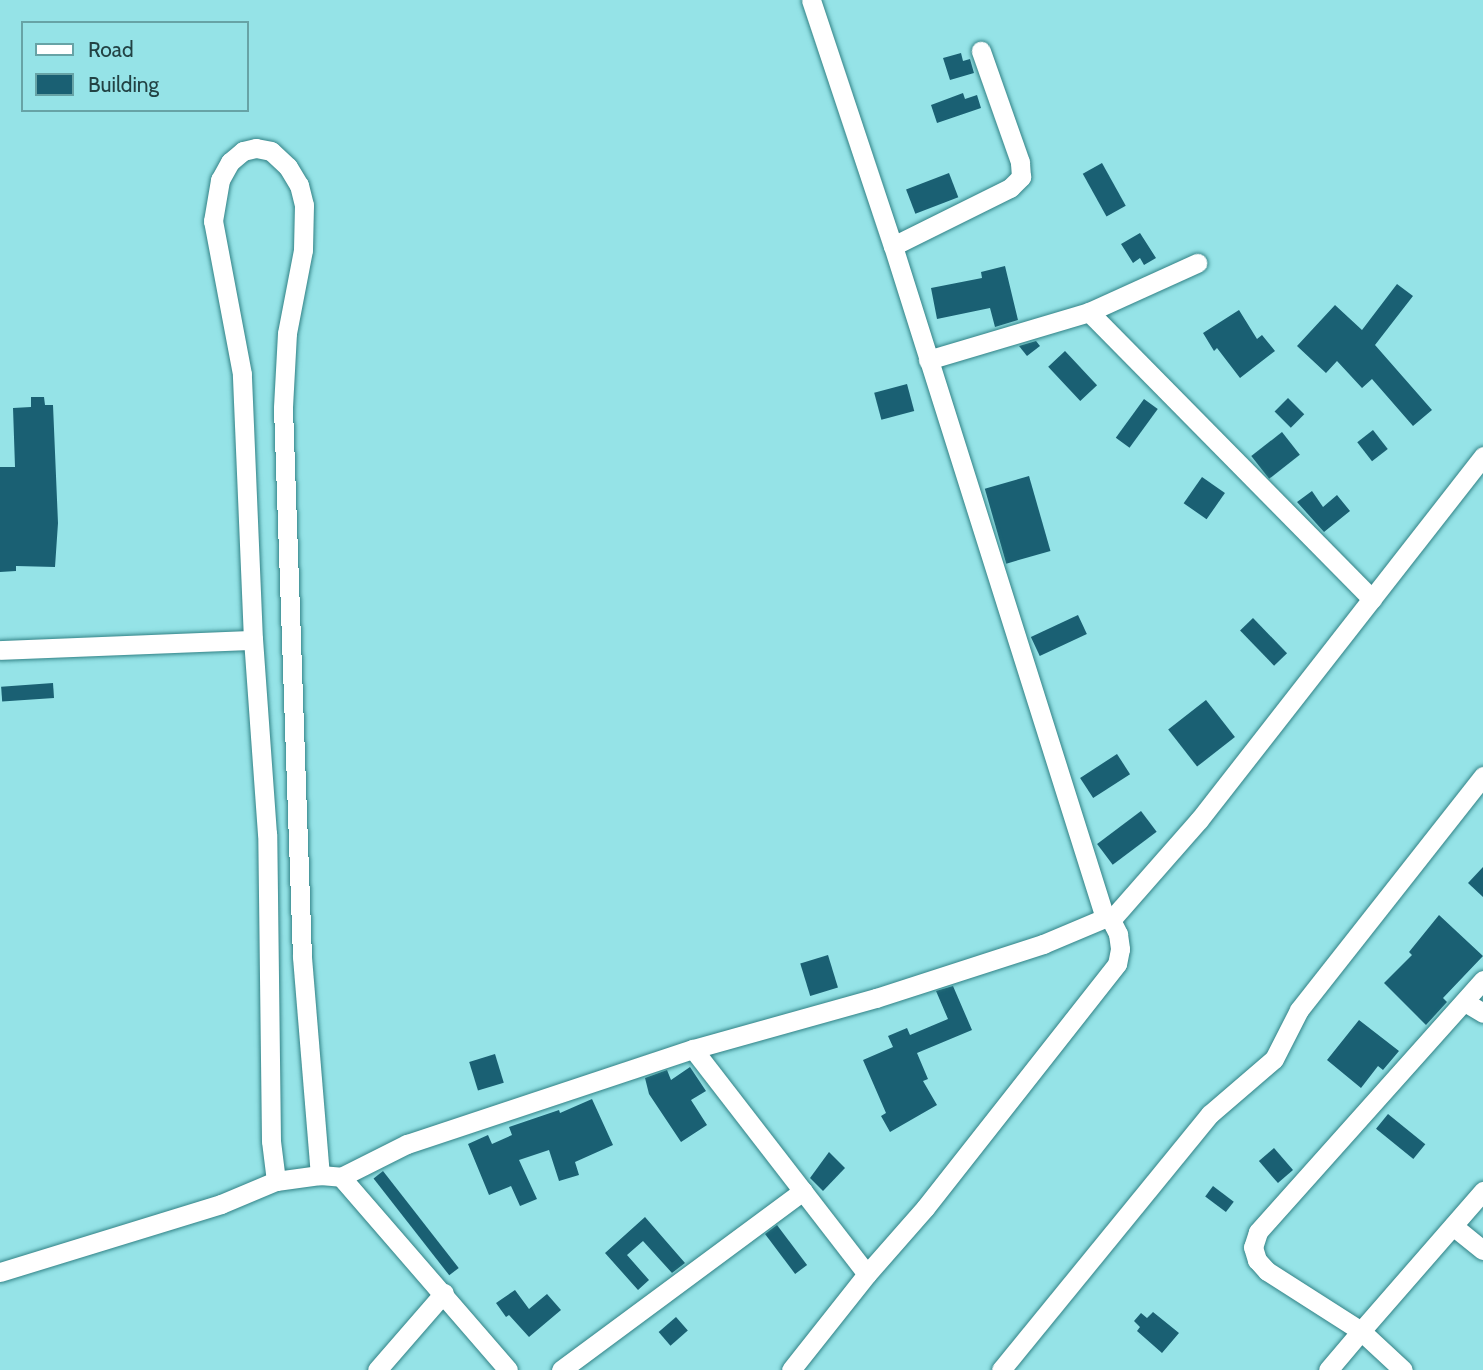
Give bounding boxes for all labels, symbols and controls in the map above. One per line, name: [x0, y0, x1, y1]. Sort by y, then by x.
legend: [21, 21, 248, 112]
text: Road: [88, 37, 134, 62]
text: Building: [88, 72, 159, 97]

